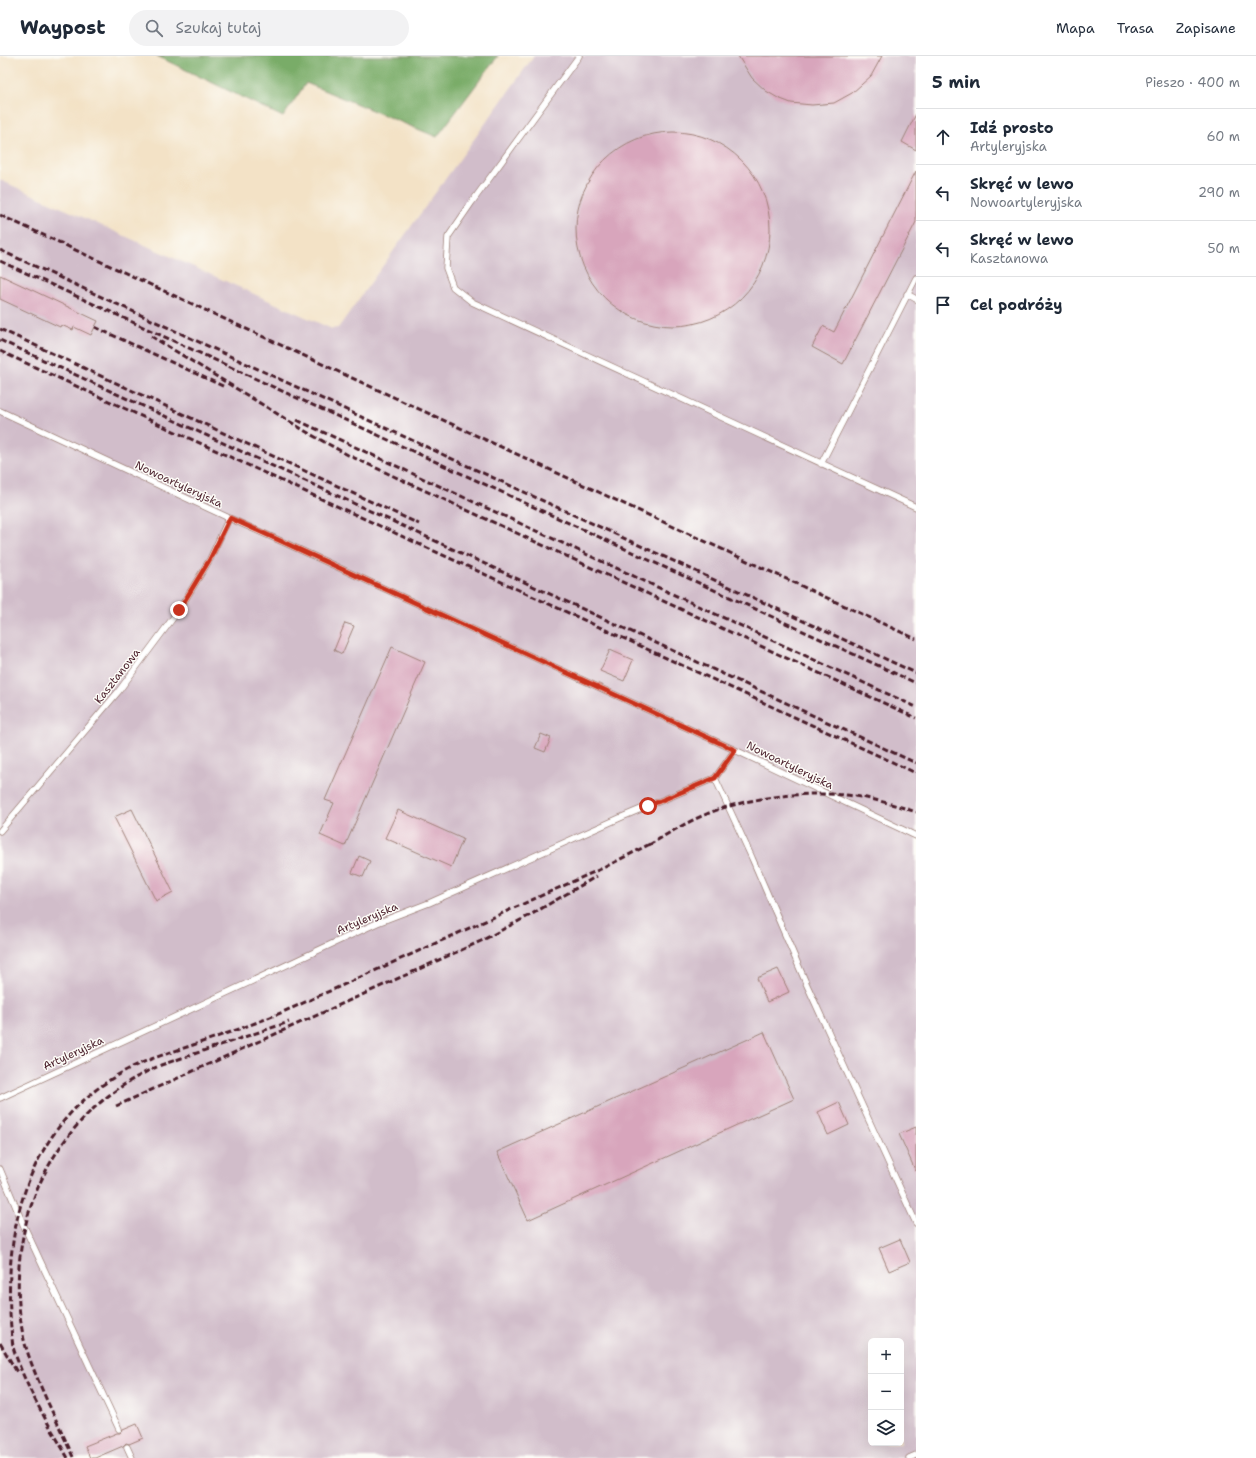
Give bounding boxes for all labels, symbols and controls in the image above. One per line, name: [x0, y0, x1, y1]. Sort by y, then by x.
search box: [129, 10, 409, 46]
text: Waypost: [20, 15, 105, 40]
icon: search: [143, 17, 165, 39]
text: Szukaj tutaj: [175, 18, 261, 38]
text: Mapa: [1056, 19, 1095, 37]
text: Trasa: [1117, 19, 1154, 37]
text: Zapisane: [1176, 19, 1236, 37]
text: 5 min: [932, 71, 980, 93]
text: Pieszo · 400 m: [1145, 74, 1240, 91]
text: Idź prosto: [970, 118, 1054, 138]
icon: ahead: [932, 126, 954, 148]
text: 60 m: [1207, 128, 1240, 145]
text: Artyleryjska: [970, 138, 1047, 155]
text: Skręć w lewo: [970, 174, 1074, 194]
icon: left: [932, 182, 954, 204]
text: 290 m: [1198, 184, 1240, 201]
text: Nowoartyleryjska: [970, 194, 1082, 211]
text: Skręć w lewo: [970, 230, 1074, 250]
icon: left: [932, 238, 954, 260]
text: 50 m: [1207, 240, 1240, 257]
text: Kasztanowa: [970, 250, 1048, 267]
icon: arrive: [932, 294, 954, 316]
text: Cel podróży: [970, 295, 1062, 315]
street label: Nowoartyleryjska: [133, 458, 225, 511]
route end: [170, 601, 188, 619]
street label: Kasztanowa: [91, 646, 144, 707]
street label: Nowoartyleryjska: [744, 738, 836, 793]
route start: [639, 797, 657, 815]
street label: Artyleryjska: [334, 899, 400, 938]
street label: Artyleryjska: [41, 1033, 106, 1074]
map controls: [868, 1338, 904, 1446]
button: +: [868, 1338, 904, 1374]
button: −: [868, 1374, 904, 1410]
button: layers: [868, 1410, 904, 1446]

